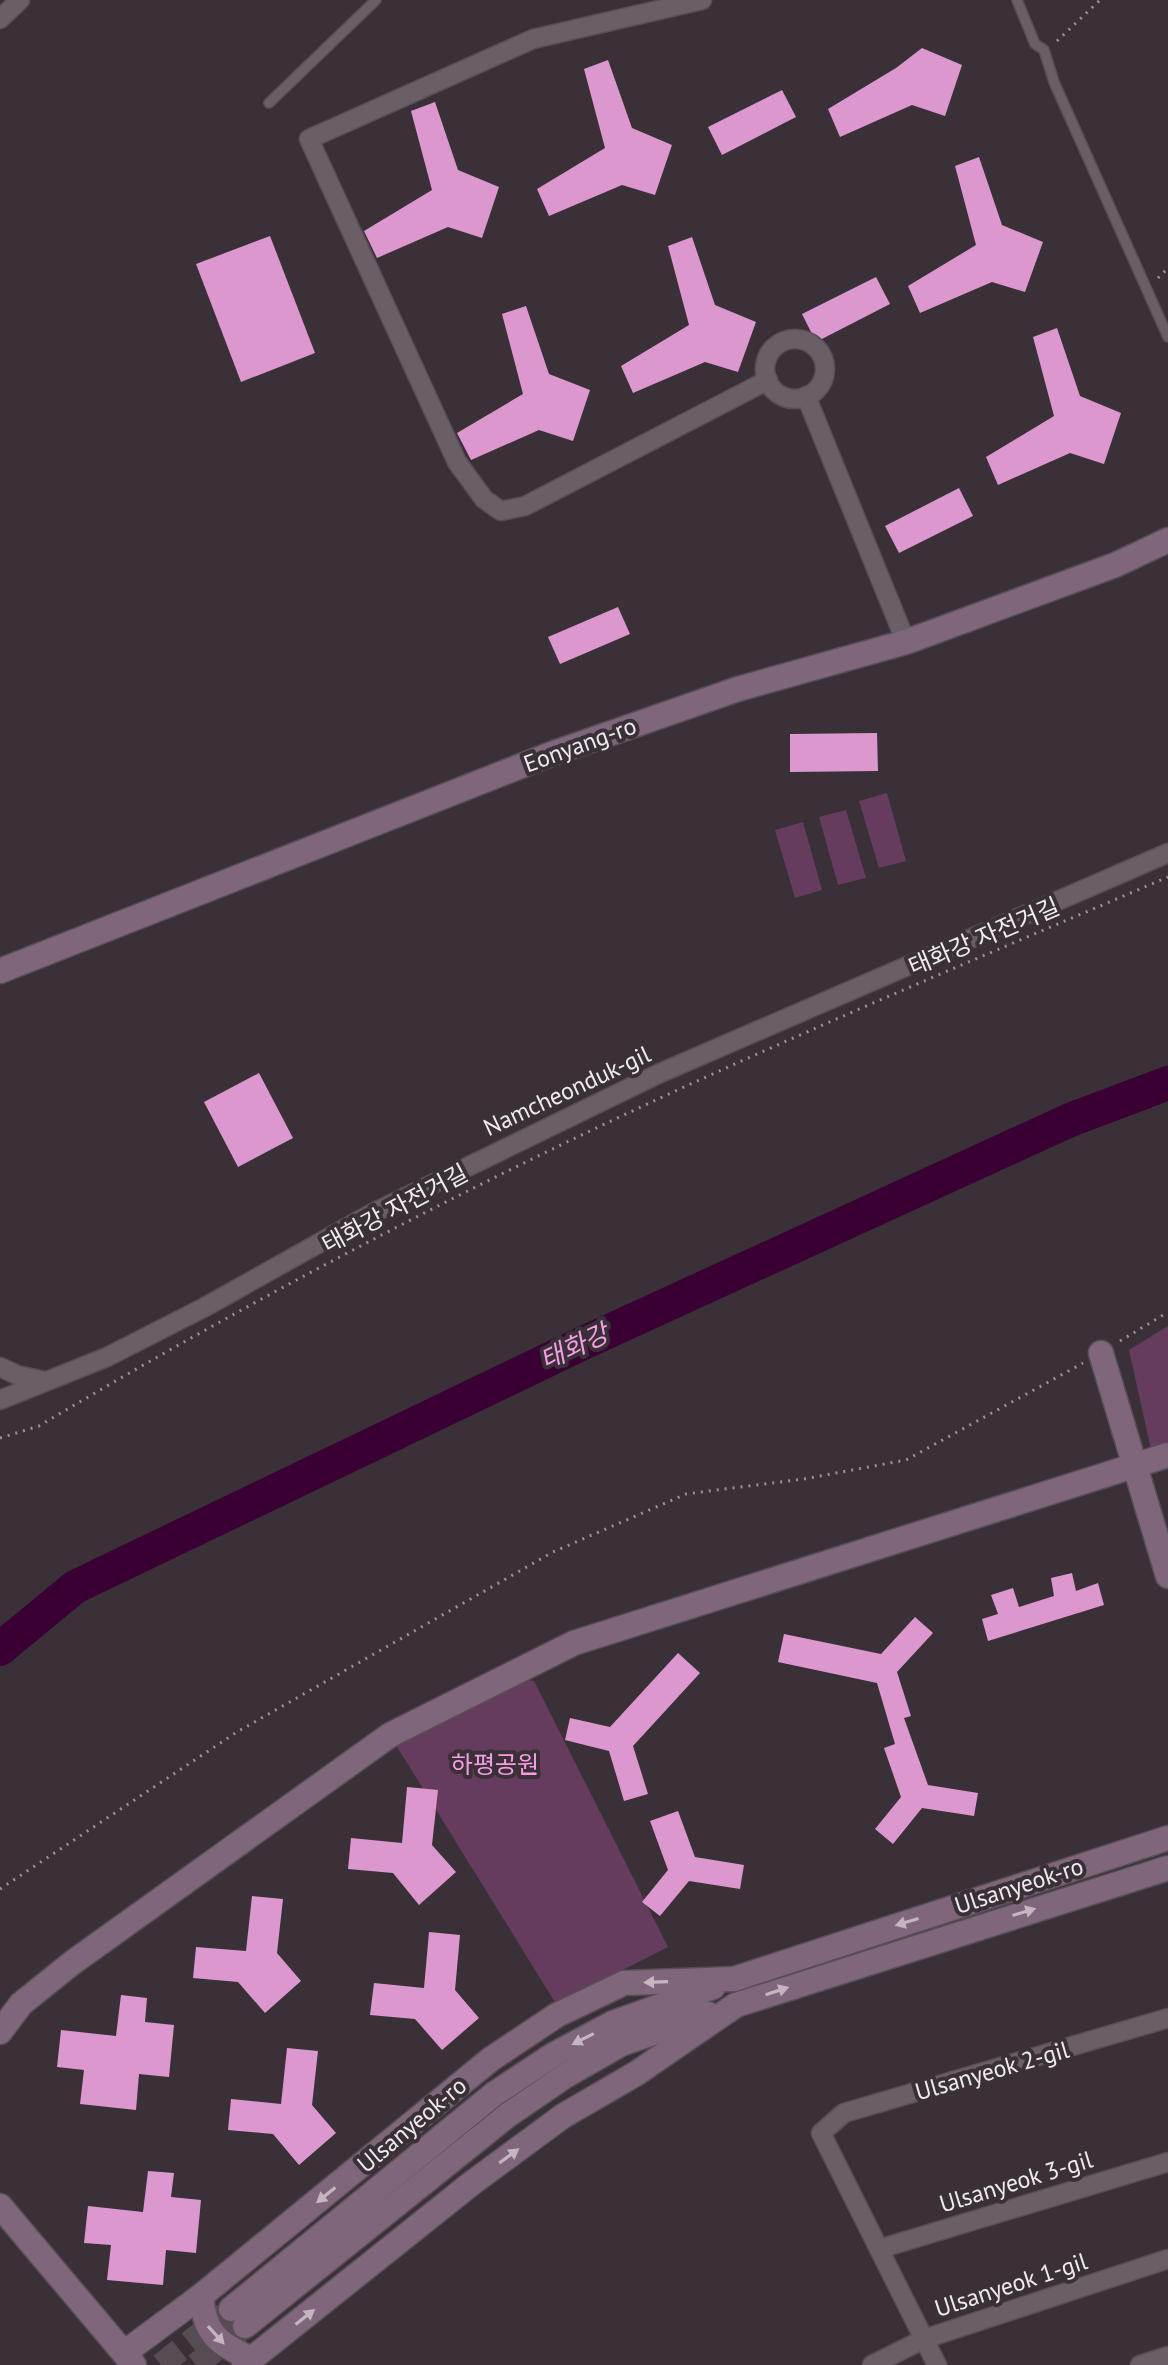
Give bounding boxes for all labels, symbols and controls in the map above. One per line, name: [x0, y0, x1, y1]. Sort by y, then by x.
street label: Eonyang-ro: [519, 710, 640, 779]
street label: 태화강 자전거길: [904, 891, 1064, 982]
street label: Namcheonduk-gil: [478, 1038, 655, 1143]
street label: 태화강 자전거길: [316, 1157, 473, 1260]
water label: 태화강: [534, 1315, 616, 1377]
park label: 하평공원: [451, 1749, 539, 1780]
street label: Ulsanyeok-ro: [951, 1850, 1087, 1921]
one-way arrow: [1013, 1905, 1037, 1917]
one-way arrow: [895, 1916, 919, 1929]
one-way arrow: [643, 1975, 668, 1988]
one-way arrow: [765, 1985, 789, 1997]
one-way arrow: [572, 2032, 595, 2045]
street label: Ulsanyeok 2-gil: [911, 2034, 1072, 2107]
street label: Ulsanyeok-ro: [351, 2070, 473, 2179]
street label: Ulsanyeok 3-gil: [935, 2143, 1096, 2220]
one-way arrow: [499, 2148, 519, 2164]
one-way arrow: [316, 2187, 336, 2203]
street label: Ulsanyeok 1-gil: [931, 2245, 1091, 2324]
one-way arrow: [295, 2309, 315, 2326]
one-way arrow: [207, 2325, 225, 2345]

